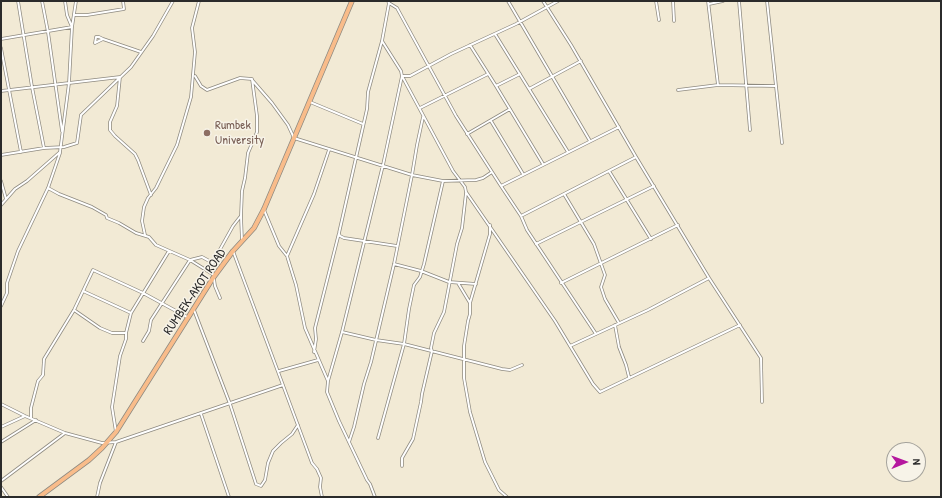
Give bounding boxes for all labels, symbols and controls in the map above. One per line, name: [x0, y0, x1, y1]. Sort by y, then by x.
place label: Rumbek University: [215, 118, 264, 149]
marker: Rumbek University: [202, 128, 212, 138]
street label: RUMBEK-AKOT ROAD: [160, 246, 230, 338]
north arrow: [886, 442, 926, 482]
text: N: [910, 459, 924, 465]

